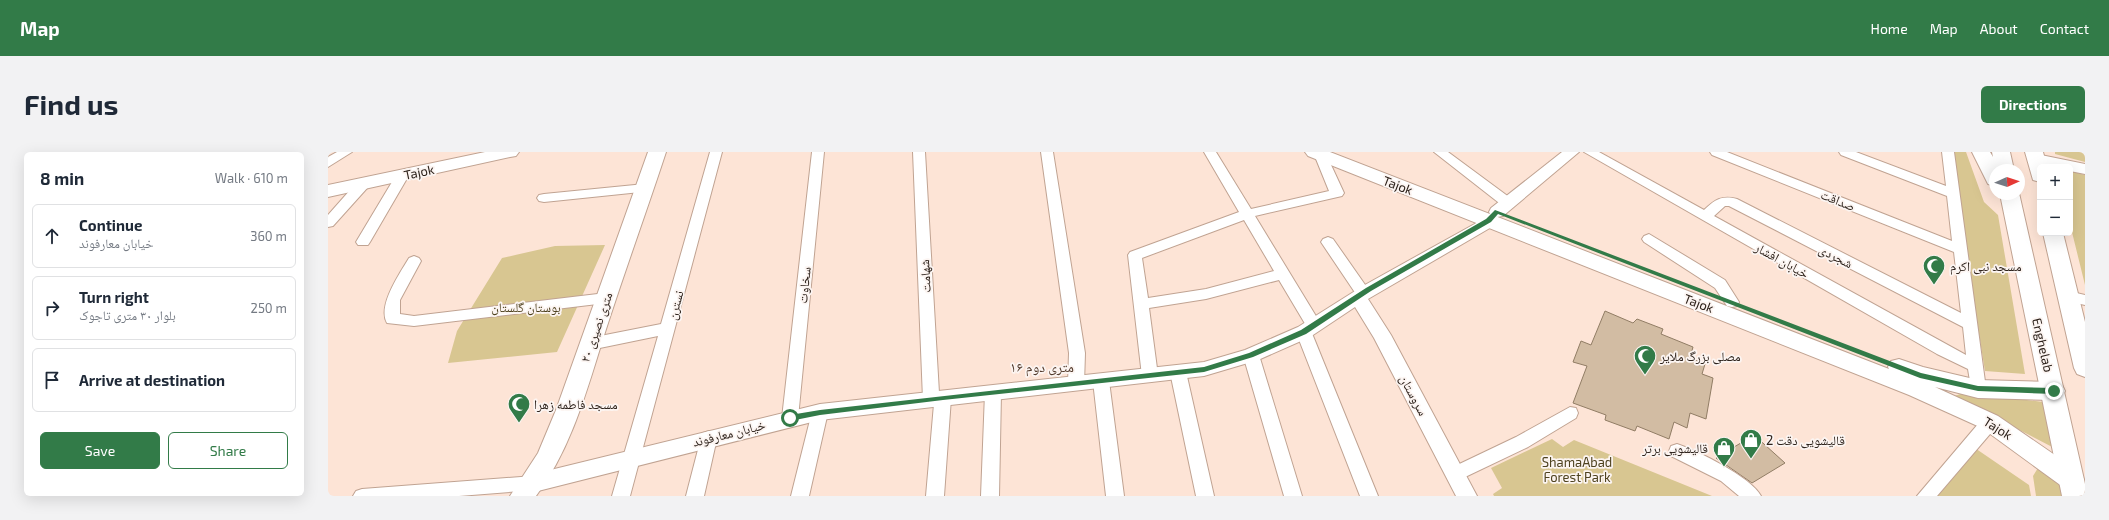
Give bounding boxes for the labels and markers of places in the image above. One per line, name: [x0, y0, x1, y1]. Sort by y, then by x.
mosque icon: مسجد نبی اکرم: [1921, 253, 1947, 286]
place label: مسجد نبی اکرم: [1950, 258, 2022, 275]
mosque icon: مصلی بزرگ ملایر: [1632, 343, 1658, 376]
place label: مصلی بزرگ ملایر: [1659, 348, 1741, 365]
mosque icon: مسجد فاطمه زهرا: [506, 391, 532, 424]
place label: مسجد فاطمه زهرا: [534, 396, 618, 413]
shop icon: قالیشویی دقت 2: [1738, 427, 1764, 460]
place label: قالیشویی دقت 2: [1766, 432, 1845, 449]
shop icon: قالیشویی برتر: [1711, 435, 1737, 468]
place label: قالیشویی برتر: [1641, 440, 1708, 457]

